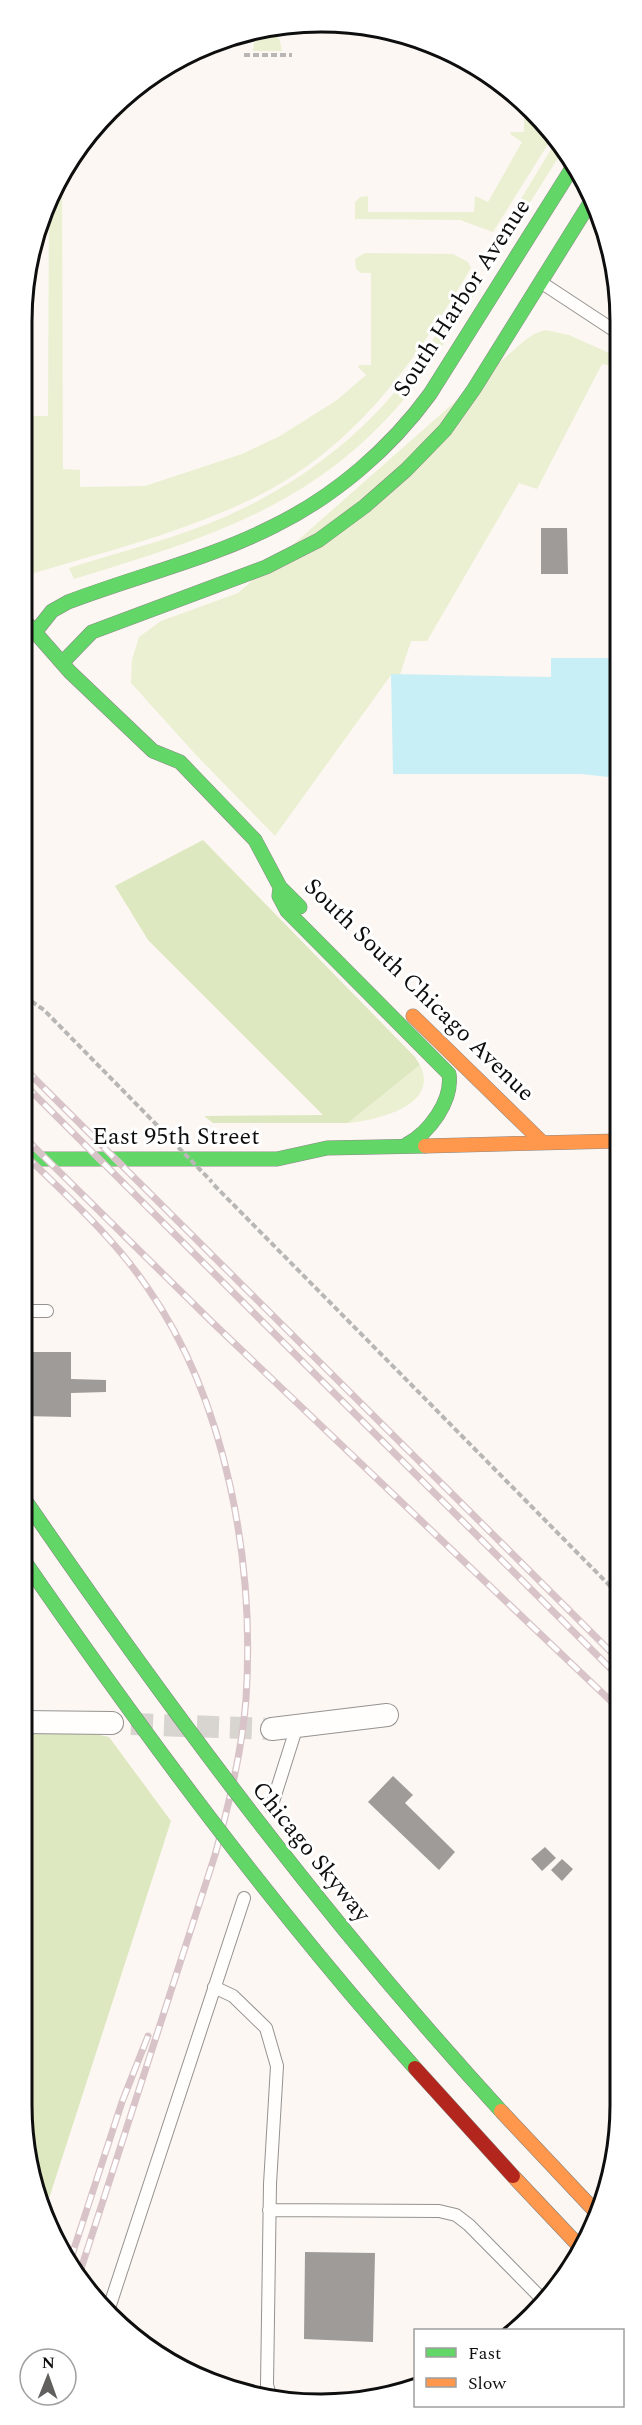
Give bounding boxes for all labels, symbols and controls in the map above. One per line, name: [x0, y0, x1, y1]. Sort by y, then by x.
street label: South Harbor Avenue: [384, 192, 540, 404]
street label: South South Chicago Avenue: [295, 870, 543, 1110]
street label: East 95th Street: [92, 1119, 260, 1155]
street label: Chicago Skyway: [243, 1774, 380, 1932]
legend: [414, 2329, 624, 2407]
text: Fast: [468, 2340, 501, 2367]
north arrow: [18, 2347, 78, 2407]
text: N: [42, 2351, 55, 2375]
text: Slow: [468, 2370, 507, 2397]

